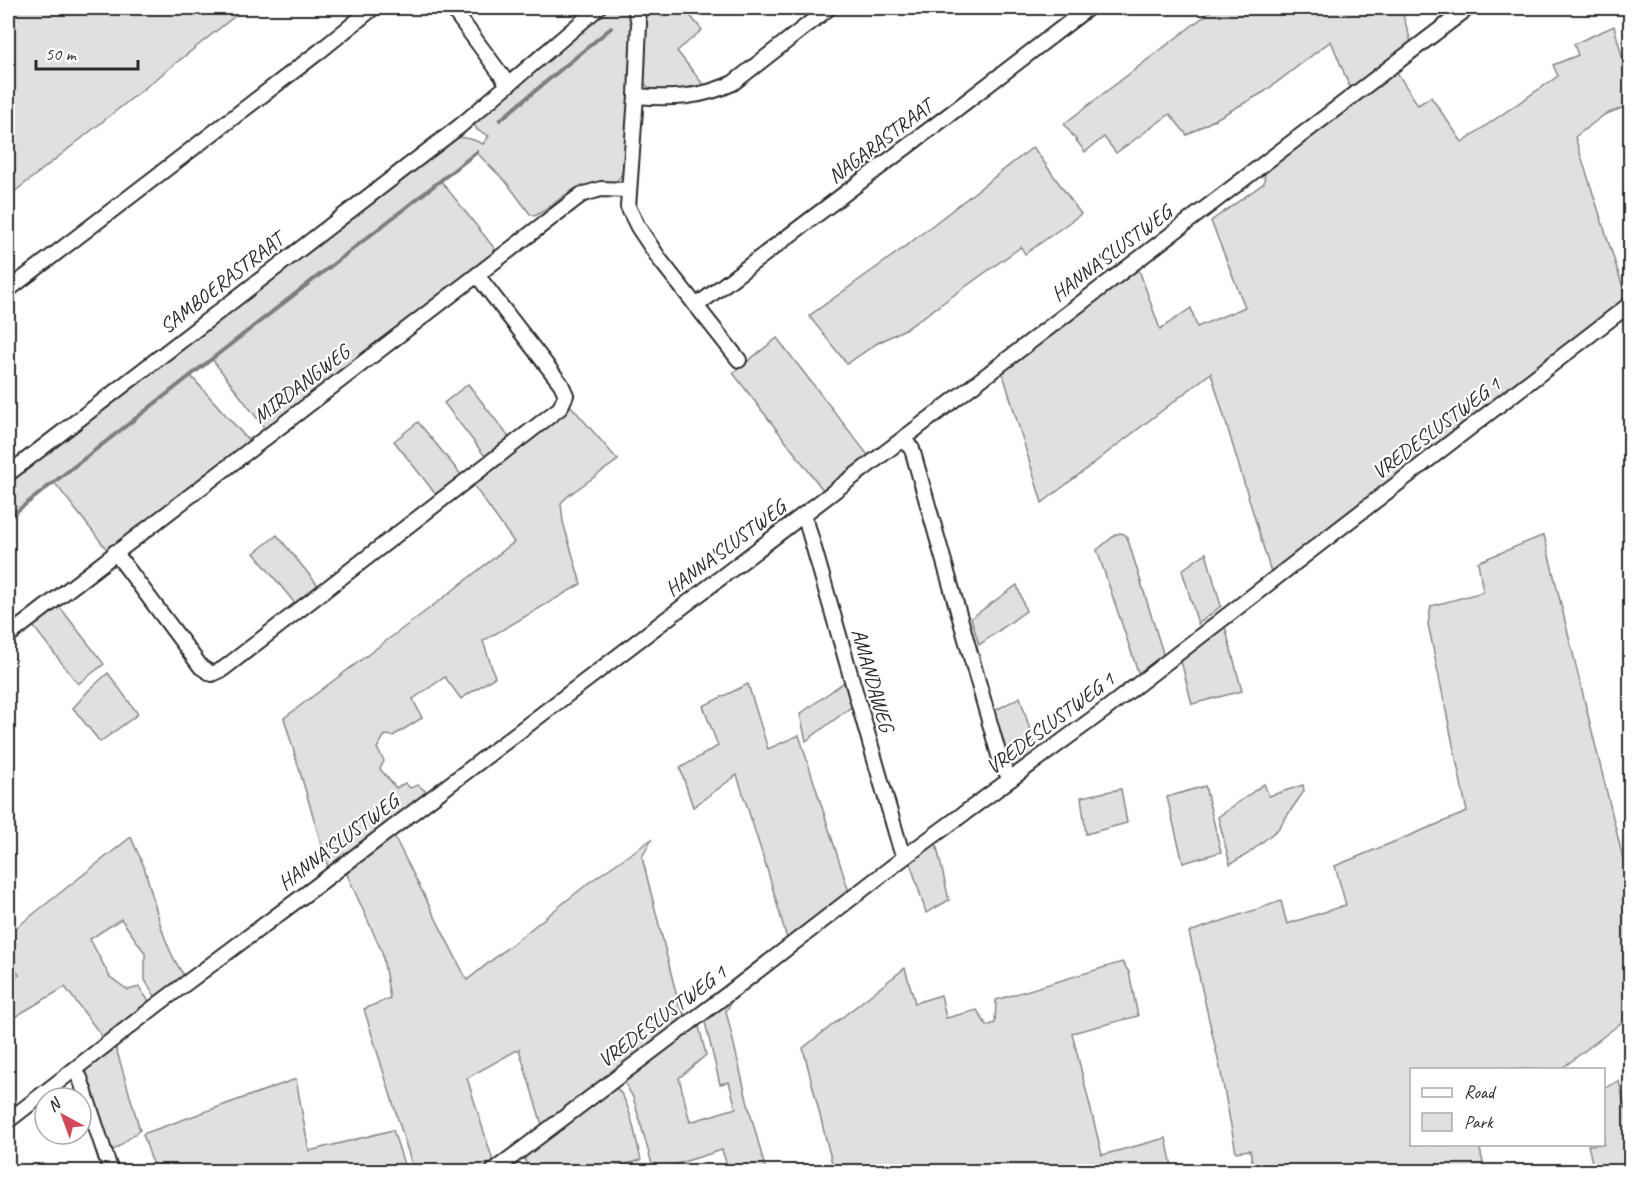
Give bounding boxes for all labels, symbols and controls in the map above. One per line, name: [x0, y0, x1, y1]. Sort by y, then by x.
scale bar: [36, 33, 138, 71]
text: 50 m: [45, 43, 78, 65]
street label: NAGARASTRAAT: [822, 91, 941, 189]
street label: HANNA'SLUSTWEG: [1046, 197, 1179, 307]
street label: SAMBOERASTRAAT: [154, 223, 292, 339]
street label: MIRDANGWEG: [248, 338, 357, 429]
street label: VREDESLUSTWEG 1: [1367, 370, 1507, 485]
street label: HANNA'SLUSTWEG: [660, 492, 793, 602]
street label: AMANDAWEG: [846, 625, 901, 737]
street label: VREDESLUSTWEG 1: [981, 665, 1121, 780]
street label: HANNA'SLUSTWEG: [273, 786, 406, 896]
street label: VREDESLUSTWEG 1: [593, 958, 733, 1073]
legend: [1410, 1068, 1605, 1146]
text: Road: [1464, 1081, 1497, 1103]
north arrow: [33, 1086, 93, 1146]
text: N: [44, 1093, 66, 1116]
text: Park: [1464, 1111, 1494, 1133]

